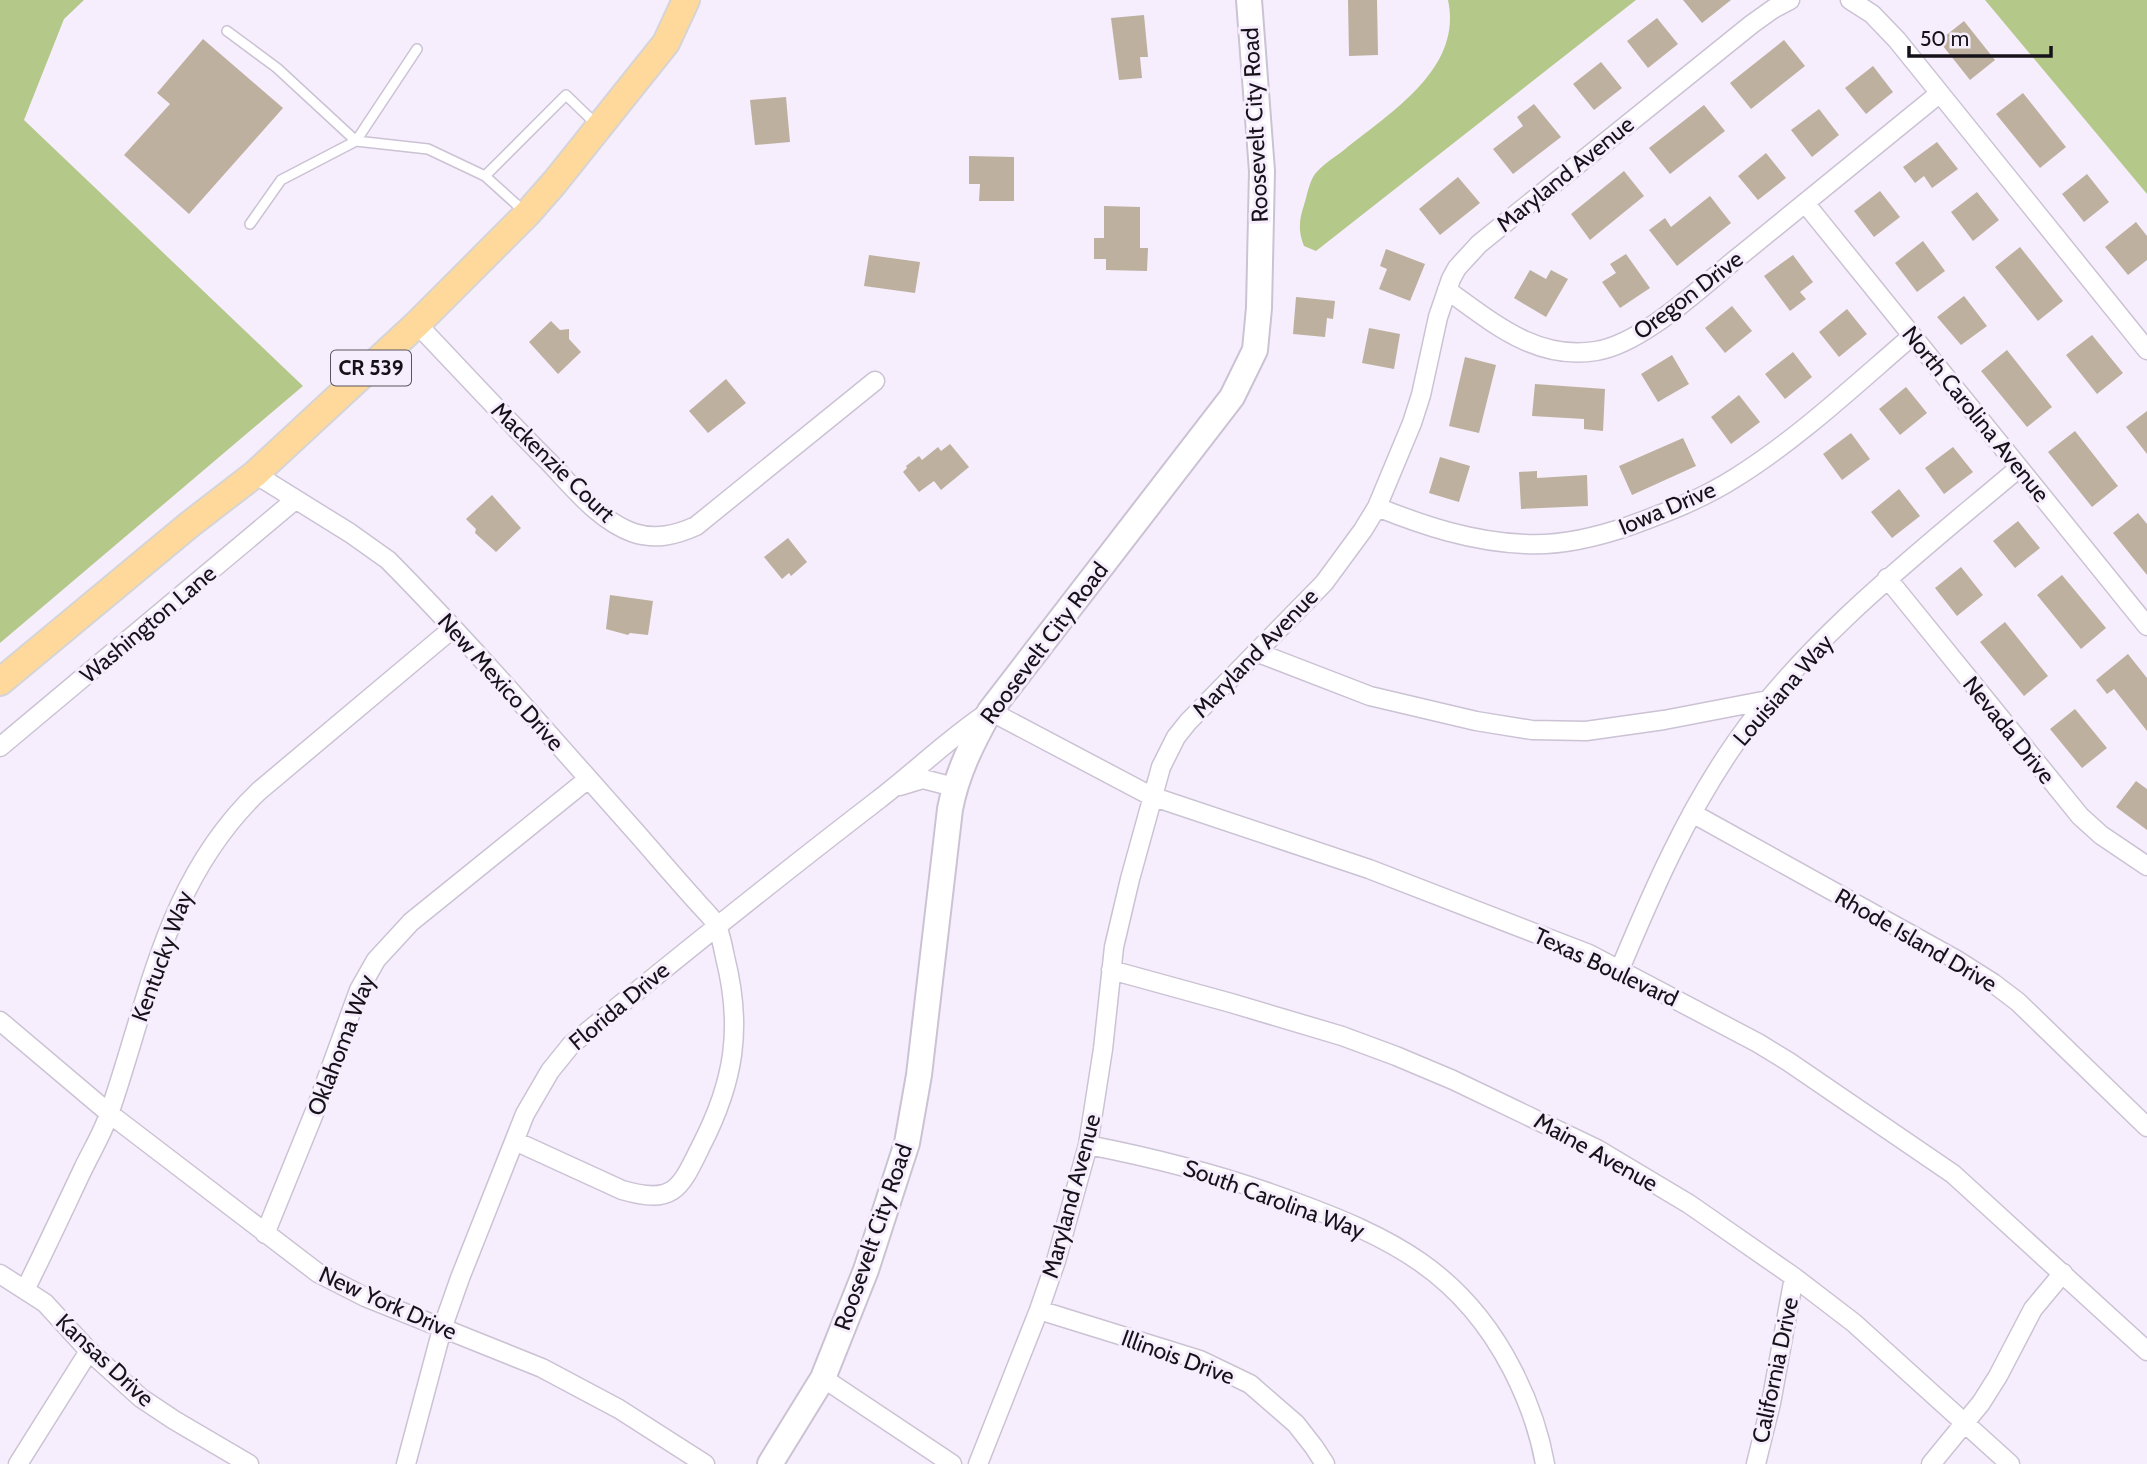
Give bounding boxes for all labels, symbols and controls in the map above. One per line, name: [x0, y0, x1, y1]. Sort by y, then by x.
scale bar: [1909, 14, 2051, 58]
text: 50 m: [1920, 26, 1969, 51]
street label: Roosevelt City Road: [1236, 27, 1274, 223]
street label: Maryland Avenue: [1491, 110, 1640, 238]
street label: Oregon Drive: [1628, 245, 1749, 345]
street label: North Carolina Avenue: [1896, 320, 2056, 508]
road number: CR 539: [331, 350, 411, 386]
street label: Mackenzie Court: [485, 396, 621, 528]
street label: Iowa Drive: [1614, 475, 1720, 541]
street label: Roosevelt City Road: [974, 557, 1114, 729]
street label: Washington Lane: [74, 559, 222, 689]
street label: Maryland Avenue: [1186, 582, 1324, 723]
street label: New Mexico Drive: [432, 608, 570, 757]
street label: Louisiana Way: [1727, 628, 1839, 751]
street label: Nevada Drive: [1957, 671, 2061, 790]
street label: Rhode Island Drive: [1830, 882, 2002, 998]
street label: Kentucky Way: [125, 886, 199, 1025]
street label: Texas Boulevard: [1529, 921, 1683, 1013]
street label: Florida Drive: [563, 956, 675, 1056]
street label: Oklahoma Way: [301, 970, 381, 1120]
street label: Maine Avenue: [1529, 1106, 1663, 1198]
street label: Maryland Avenue: [1036, 1111, 1106, 1281]
street label: Roosevelt City Road: [828, 1140, 918, 1334]
street label: South Carolina Way: [1180, 1153, 1369, 1245]
street label: New York Drive: [315, 1260, 461, 1346]
street label: California Drive: [1746, 1294, 1804, 1445]
street label: Kansas Drive: [50, 1308, 160, 1413]
street label: Illinois Drive: [1118, 1324, 1238, 1390]

